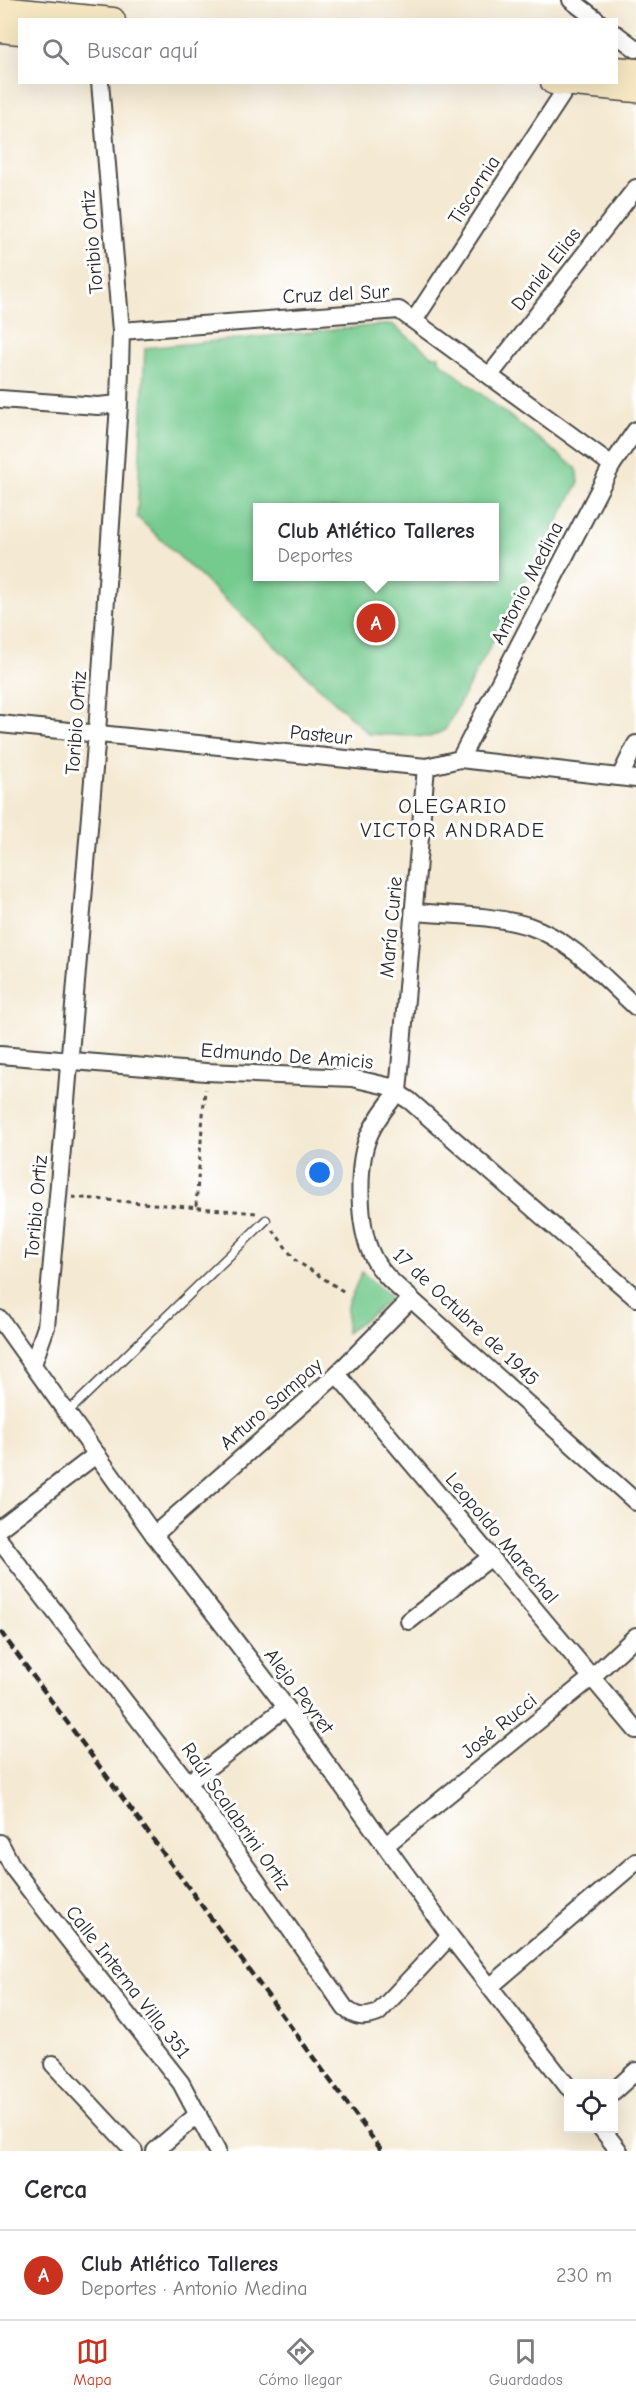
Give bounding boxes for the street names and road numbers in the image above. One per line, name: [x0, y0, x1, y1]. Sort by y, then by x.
street label: Tiscornia: [443, 151, 505, 229]
street label: Toribio Ortiz: [76, 189, 108, 295]
street label: Daniel Elias: [506, 223, 586, 315]
street label: Cruz del Sur: [282, 280, 390, 308]
street label: Antonio Medina: [486, 518, 568, 648]
street label: Toribio Ortiz: [61, 670, 91, 776]
street label: Pasteur: [289, 720, 353, 750]
street label: María Curie: [375, 875, 407, 979]
street label: Edmundo De Amicis: [200, 1039, 374, 1073]
street label: Toribio Ortiz: [20, 1154, 52, 1260]
street label: 17 de Octubre de 1945: [388, 1243, 544, 1391]
street label: Arturo Sampay: [215, 1353, 327, 1455]
street label: Leopoldo Marechal: [441, 1468, 563, 1608]
street label: Alejo Peyret: [260, 1644, 339, 1739]
street label: José Rucci: [457, 1689, 541, 1763]
street label: Raúl Scalabrini Ortiz: [177, 1738, 296, 1894]
street label: Calle Interna Villa 351: [61, 1901, 195, 2063]

